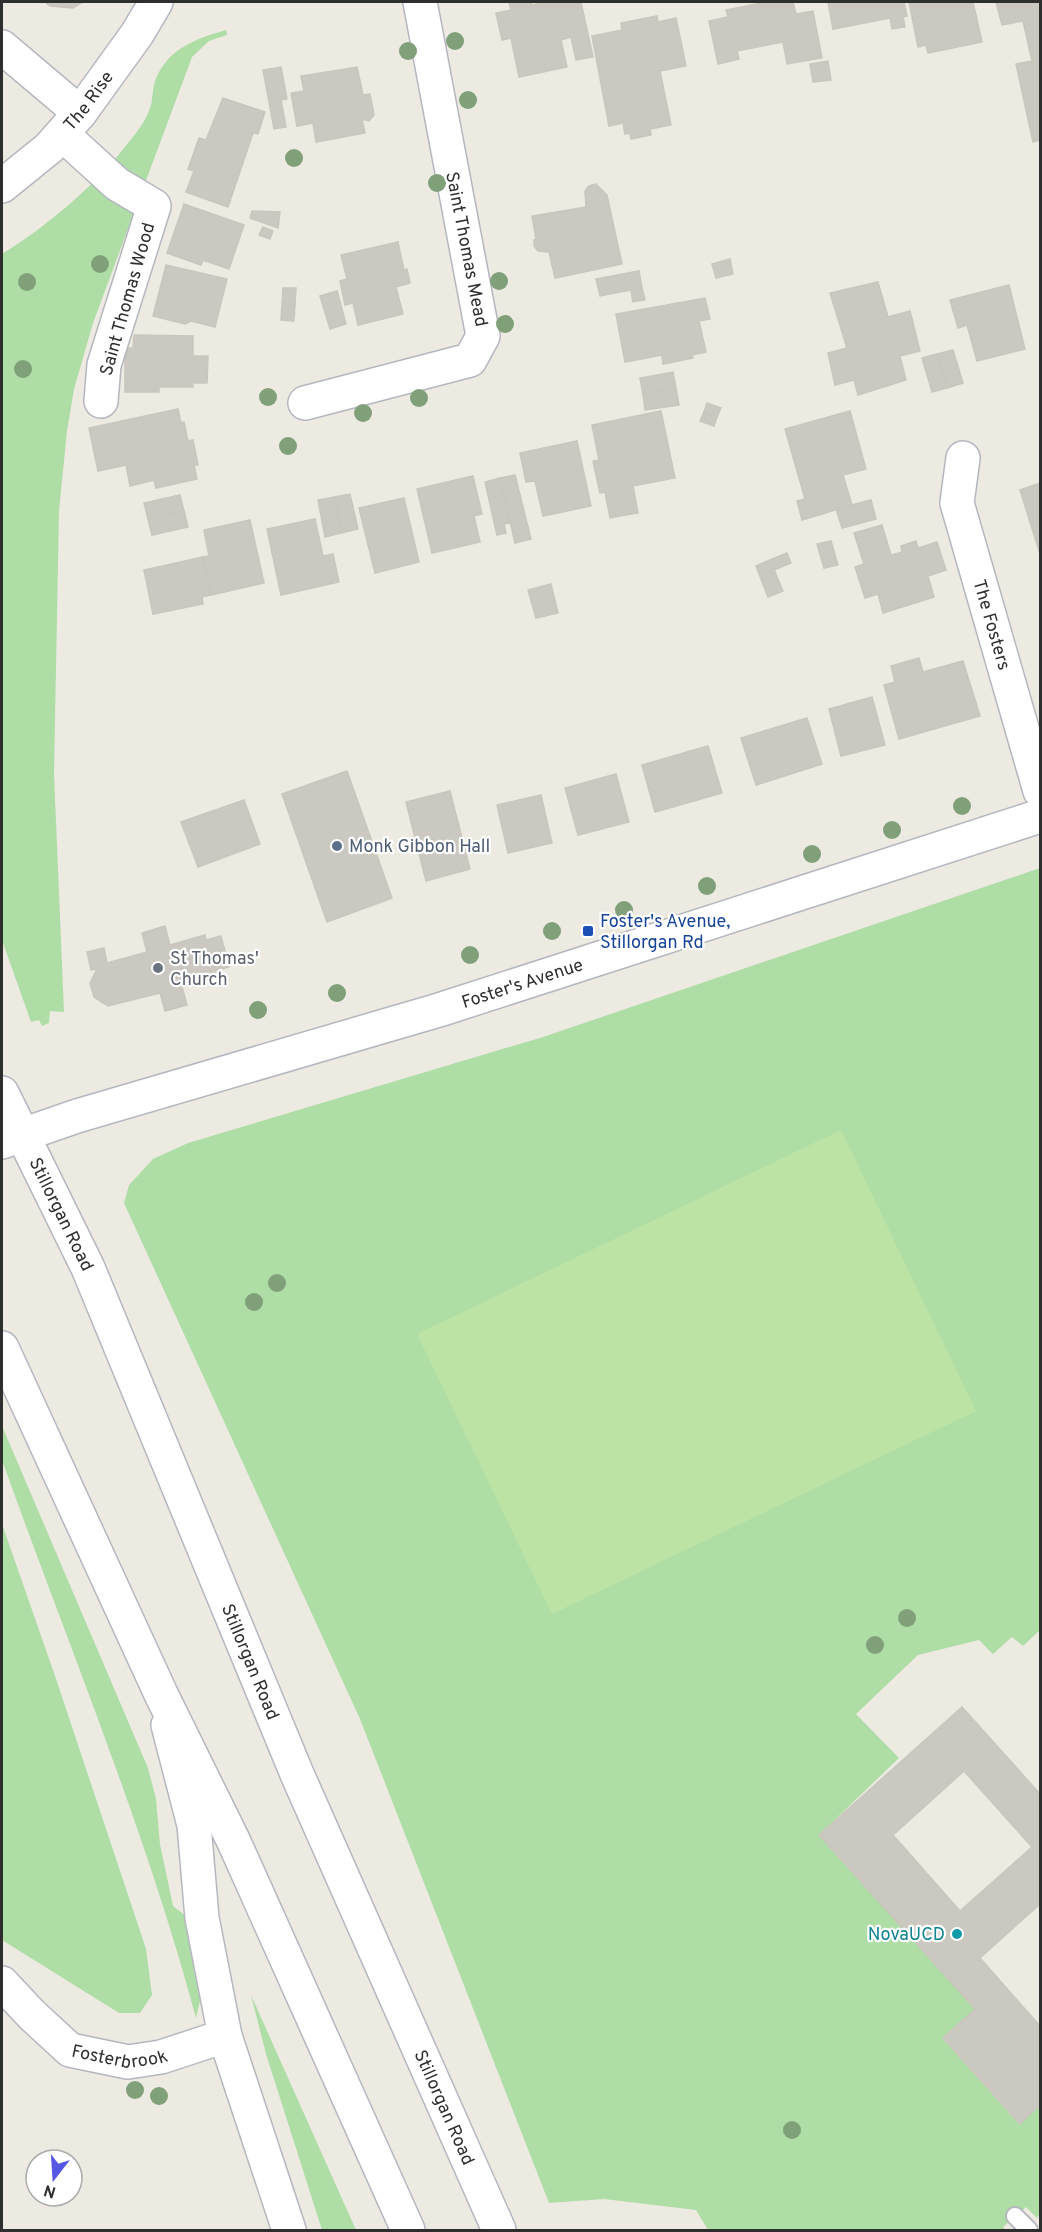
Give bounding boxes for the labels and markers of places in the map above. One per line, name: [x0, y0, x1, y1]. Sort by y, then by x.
place label: Monk Gibbon Hall: [349, 836, 490, 859]
marker: Monk Gibbon Hall: [330, 839, 344, 853]
place label: Foster's Avenue, Stillorgan Rd: [600, 911, 730, 955]
marker: Foster's Avenue, Stillorgan Rd: [581, 924, 595, 938]
place label: St Thomas' Church: [170, 948, 259, 992]
marker: St Thomas' Church: [151, 961, 165, 975]
place label: NovaUCD: [868, 1924, 945, 1947]
marker: NovaUCD: [950, 1927, 964, 1941]

